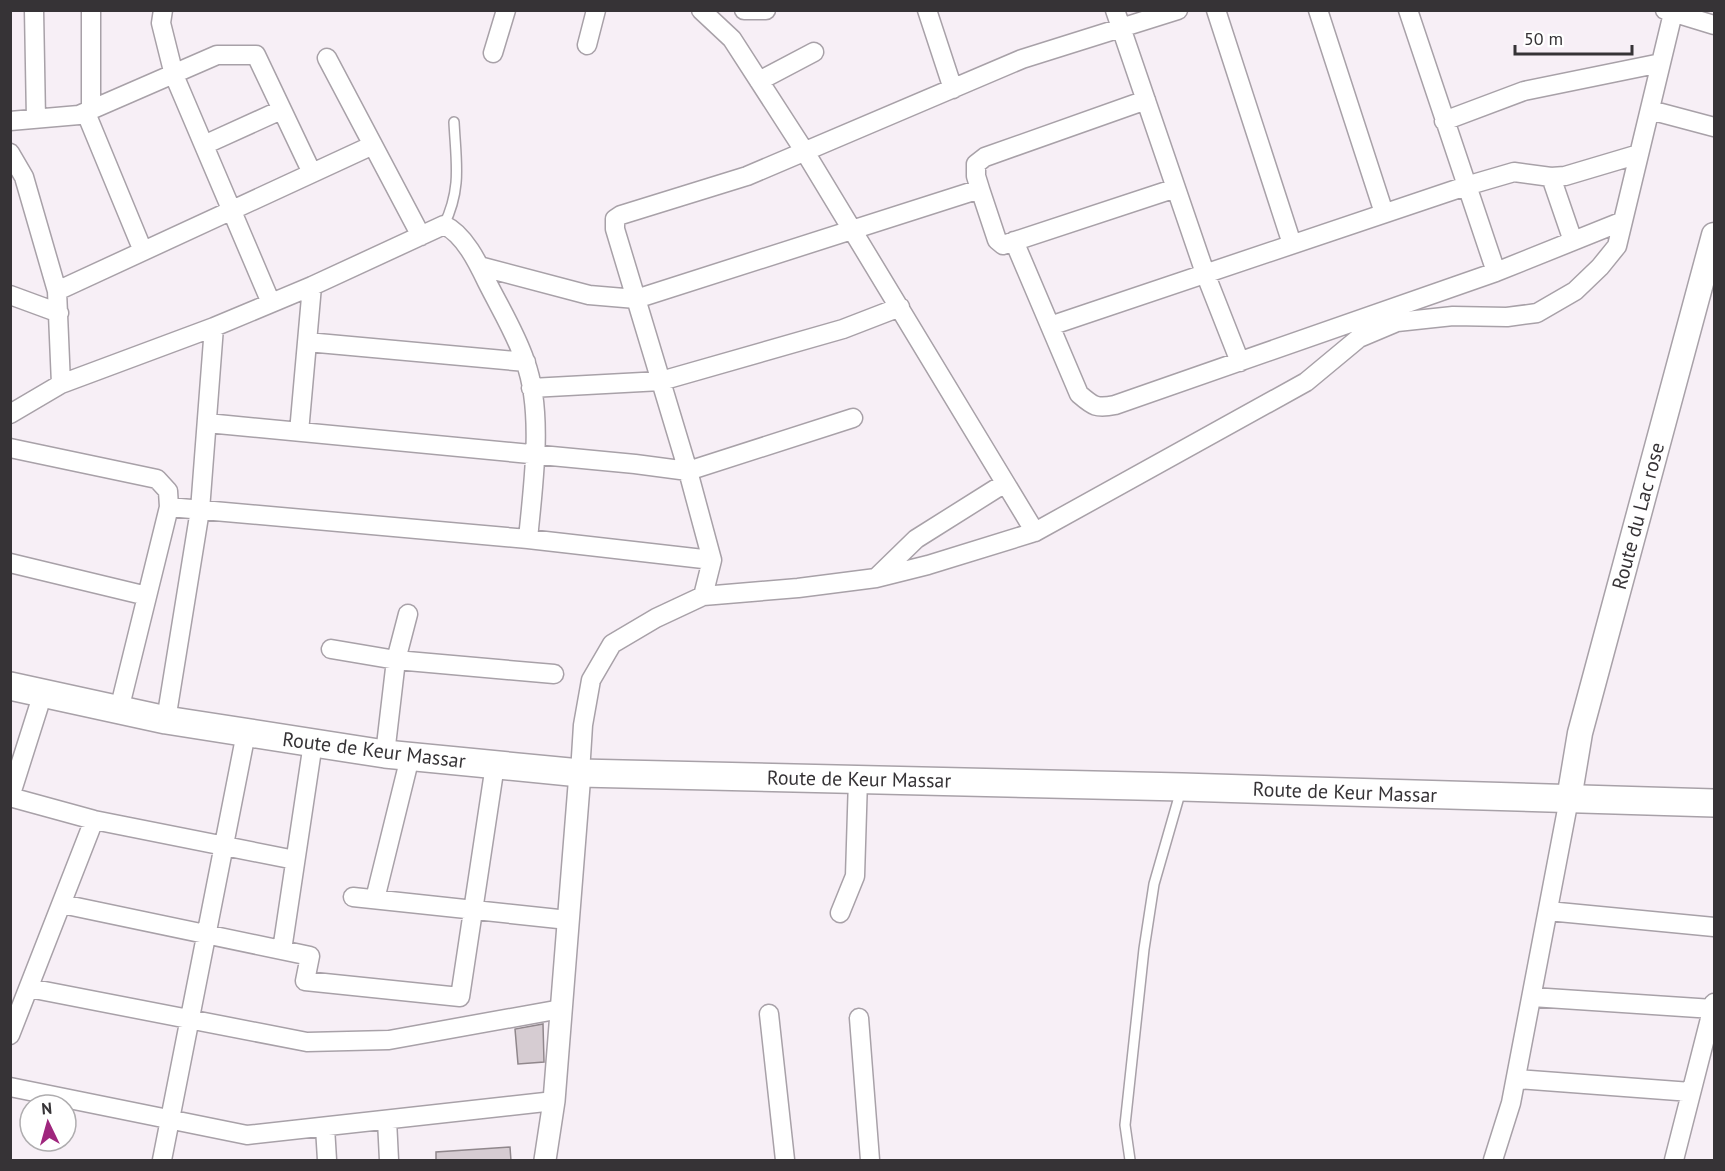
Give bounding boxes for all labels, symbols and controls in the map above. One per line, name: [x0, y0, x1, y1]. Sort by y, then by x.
scale bar: [1515, 18, 1632, 56]
text: 50 m: [1524, 27, 1563, 50]
street label: Route du Lac rose: [1606, 440, 1670, 592]
street label: Route de Keur Massar: [281, 726, 467, 774]
street label: Route de Keur Massar: [767, 764, 952, 794]
street label: Route de Keur Massar: [1252, 776, 1438, 808]
north arrow: [18, 1093, 78, 1153]
text: N: [41, 1098, 53, 1118]

